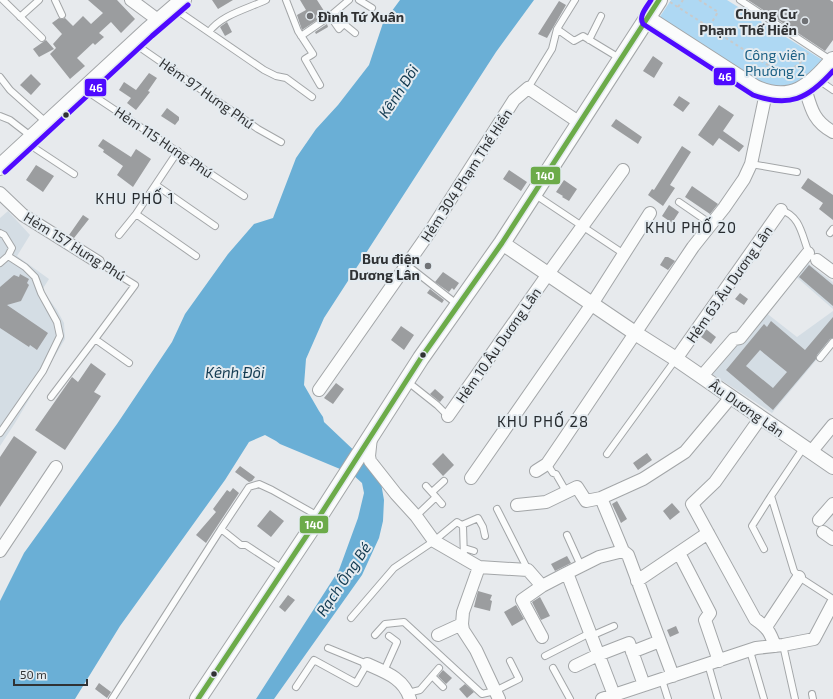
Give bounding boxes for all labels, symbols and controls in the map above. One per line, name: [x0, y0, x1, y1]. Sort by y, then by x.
place label: Chung Cư Phạm Thế Hiển: [699, 5, 798, 38]
place label: Đình Tứ Xuân: [318, 8, 404, 25]
marker: Đình Tứ Xuân: [305, 11, 315, 21]
marker: Chung Cư Phạm Thế Hiển: [800, 16, 810, 26]
park label: Công viên Phường 2: [744, 46, 806, 79]
street label: Hẻm 97 Hưng Phú: [156, 54, 258, 132]
water label: Kênh Đôi: [374, 61, 422, 121]
line badge: 46: [713, 67, 736, 86]
text: 46: [718, 70, 732, 83]
line badge: 46: [84, 78, 107, 97]
text: 46: [89, 81, 103, 94]
street label: Hẻm 115 Hưng Phú: [112, 103, 216, 181]
street label: Hẻm 304 Phạm Thế Hiển: [417, 105, 515, 245]
unlabelled marker: [61, 110, 71, 120]
line badge: 140: [530, 166, 561, 185]
text: 140: [536, 169, 554, 182]
district label: KHU PHỐ 1: [95, 187, 175, 207]
street label: Hẻm 157 Hưng Phú: [21, 208, 129, 284]
district label: KHU PHỐ 20: [645, 216, 737, 236]
street label: Hẻm 63 Âu Dương Lân: [682, 222, 776, 346]
place label: Bưu điện Dương Lân: [349, 250, 420, 283]
marker: Bưu điện Dương Lân: [423, 261, 433, 271]
street label: Hẻm 10 Âu Dương Lân: [452, 284, 544, 406]
unlabelled marker: [418, 350, 428, 360]
water label: Kênh Đôi: [205, 363, 265, 381]
street label: Âu Dương Lân: [706, 376, 788, 440]
district label: KHU PHỐ 28: [497, 410, 589, 430]
line badge: 140: [299, 515, 329, 534]
text: 140: [305, 518, 323, 531]
water label: Rạch Ông Bé: [312, 539, 374, 619]
scale bar: [14, 661, 87, 687]
text: 50 m: [20, 667, 47, 681]
unlabelled marker: [209, 669, 219, 679]

